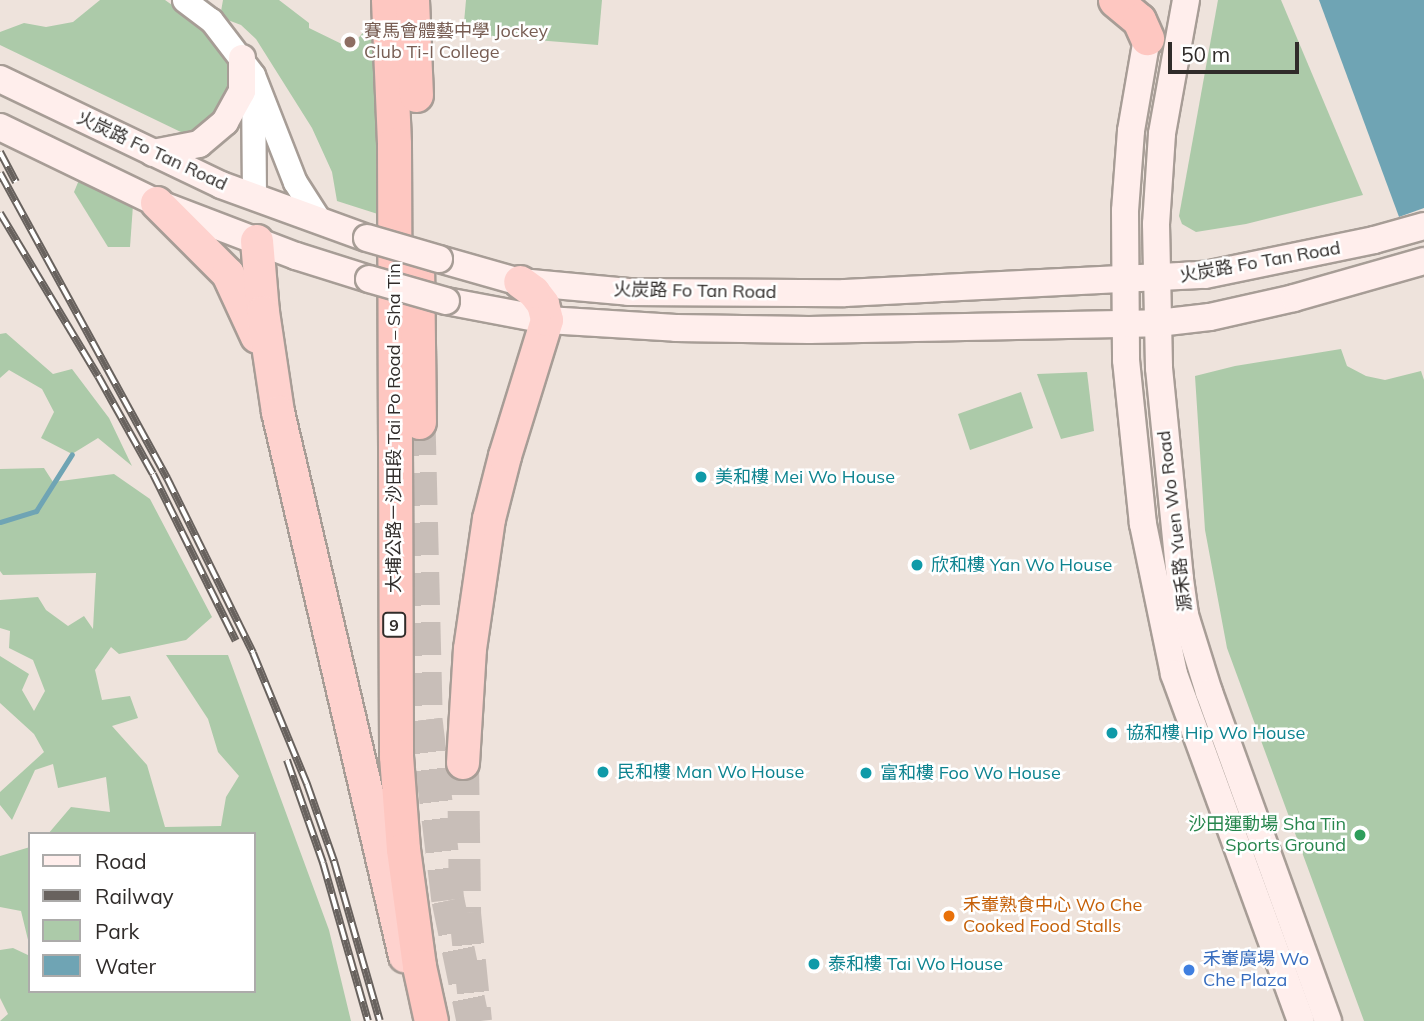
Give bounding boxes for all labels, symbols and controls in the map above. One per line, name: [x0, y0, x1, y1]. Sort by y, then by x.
place label: 賽馬會體藝中學 Jockey Club Ti-I College: [364, 21, 548, 64]
scale bar: [1172, 28, 1303, 72]
marker: 賽馬會體藝中學 Jockey Club Ti-I College: [342, 34, 358, 50]
text: 50 m: [1181, 41, 1230, 67]
street label: 火炭路 Fo Tan Road: [74, 107, 230, 195]
street label: 火炭路 Fo Tan Road: [1178, 237, 1342, 287]
street label: 大埔公路－沙田段 Tai Po Road – Sha Tin: [383, 263, 405, 593]
street label: 火炭路 Fo Tan Road: [613, 279, 777, 303]
street label: 源禾路 Yuen Wo Road: [1153, 429, 1197, 613]
place label: 美和樓 Mei Wo House: [715, 466, 895, 488]
marker: 美和樓 Mei Wo House: [693, 469, 709, 485]
place label: 欣和樓 Yan Wo House: [931, 554, 1112, 576]
marker: 欣和樓 Yan Wo House: [909, 557, 925, 573]
road number: 9: [382, 612, 406, 638]
place label: 協和樓 Hip Wo House: [1126, 722, 1305, 744]
marker: 協和樓 Hip Wo House: [1104, 725, 1120, 741]
place label: 民和樓 Man Wo House: [617, 761, 804, 783]
place label: 富和樓 Foo Wo House: [880, 762, 1061, 784]
marker: 民和樓 Man Wo House: [595, 764, 611, 780]
marker: 富和樓 Foo Wo House: [858, 765, 874, 781]
place label: 沙田運動場 Sha Tin Sports Ground: [1188, 814, 1346, 856]
marker: 沙田運動場 Sha Tin Sports Ground: [1352, 827, 1368, 843]
legend: [28, 832, 256, 993]
text: Road: [95, 848, 146, 874]
text: Railway: [95, 883, 174, 909]
place label: 禾輋熟食中心 Wo Che Cooked Food Stalls: [963, 895, 1142, 937]
marker: 禾輋熟食中心 Wo Che Cooked Food Stalls: [941, 908, 957, 924]
text: Park: [95, 918, 139, 944]
place label: 禾輋廣場 Wo Che Plaza: [1203, 949, 1309, 992]
text: Water: [95, 953, 156, 979]
place label: 泰和樓 Tai Wo House: [828, 953, 1003, 975]
marker: 泰和樓 Tai Wo House: [806, 956, 822, 972]
marker: 禾輋廣場 Wo Che Plaza: [1181, 962, 1197, 978]

